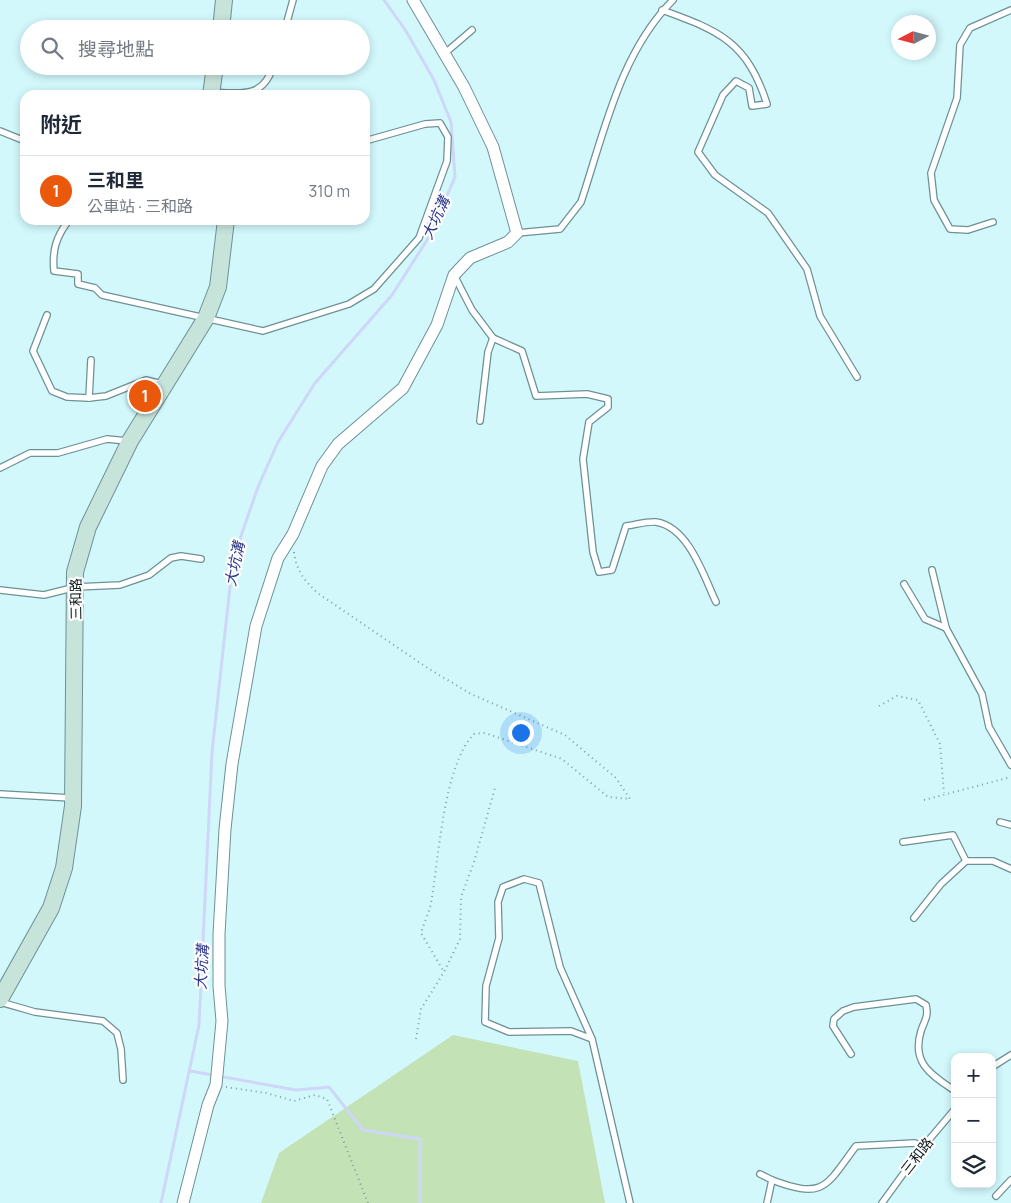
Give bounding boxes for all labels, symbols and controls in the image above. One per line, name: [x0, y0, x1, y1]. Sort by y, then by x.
north arrow: [891, 15, 936, 60]
search box: [20, 20, 370, 75]
icon: search: [38, 34, 66, 62]
text: 搜尋地點: [78, 36, 154, 62]
text: 附近: [40, 110, 82, 138]
text: 三和里: [87, 167, 144, 193]
text: 1: [52, 180, 60, 202]
text: 310 m: [308, 180, 350, 202]
water label: 大坑溝: [417, 191, 455, 243]
text: 公車站 · 三和路: [87, 195, 193, 217]
pin: 1: [129, 377, 161, 415]
water label: 大坑溝: [220, 538, 250, 588]
street label: 三和路: [66, 578, 85, 620]
your location: [508, 720, 534, 746]
water label: 大坑溝: [190, 942, 213, 990]
map controls: [951, 1053, 996, 1188]
button: +: [951, 1053, 996, 1098]
button: −: [951, 1098, 996, 1143]
street label: 三和路: [896, 1133, 937, 1178]
button: layers: [951, 1143, 996, 1188]

